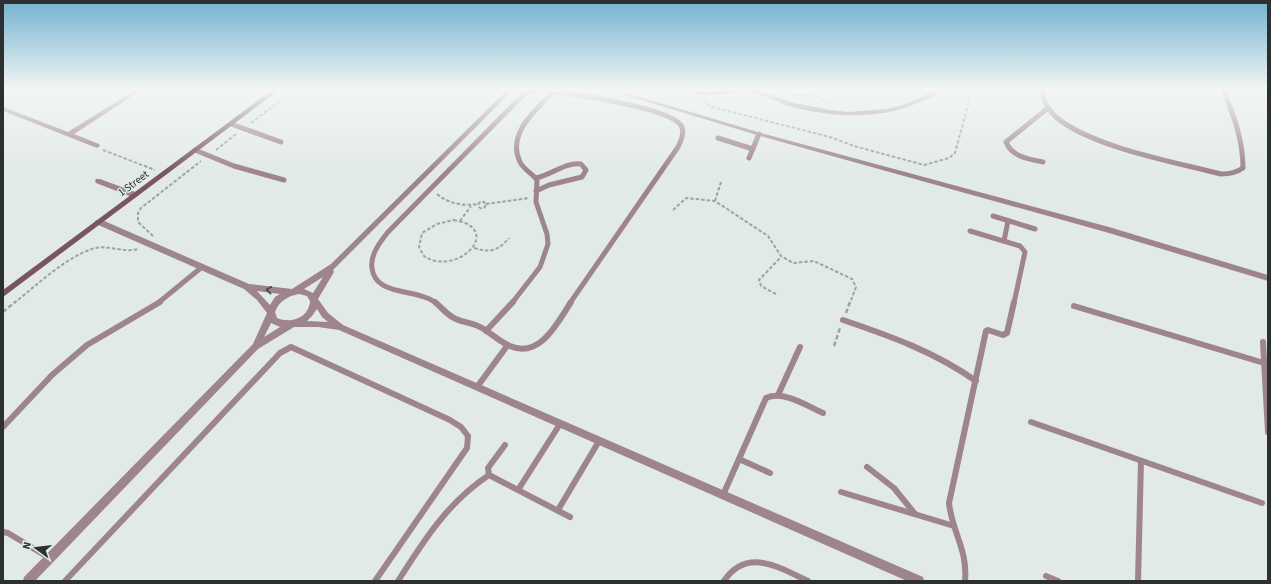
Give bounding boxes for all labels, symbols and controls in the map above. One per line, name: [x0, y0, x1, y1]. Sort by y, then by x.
street label: 1 Street: [115, 167, 152, 200]
one-way arrow: [266, 286, 272, 295]
north arrow: [16, 528, 56, 568]
text: N: [19, 540, 35, 551]

